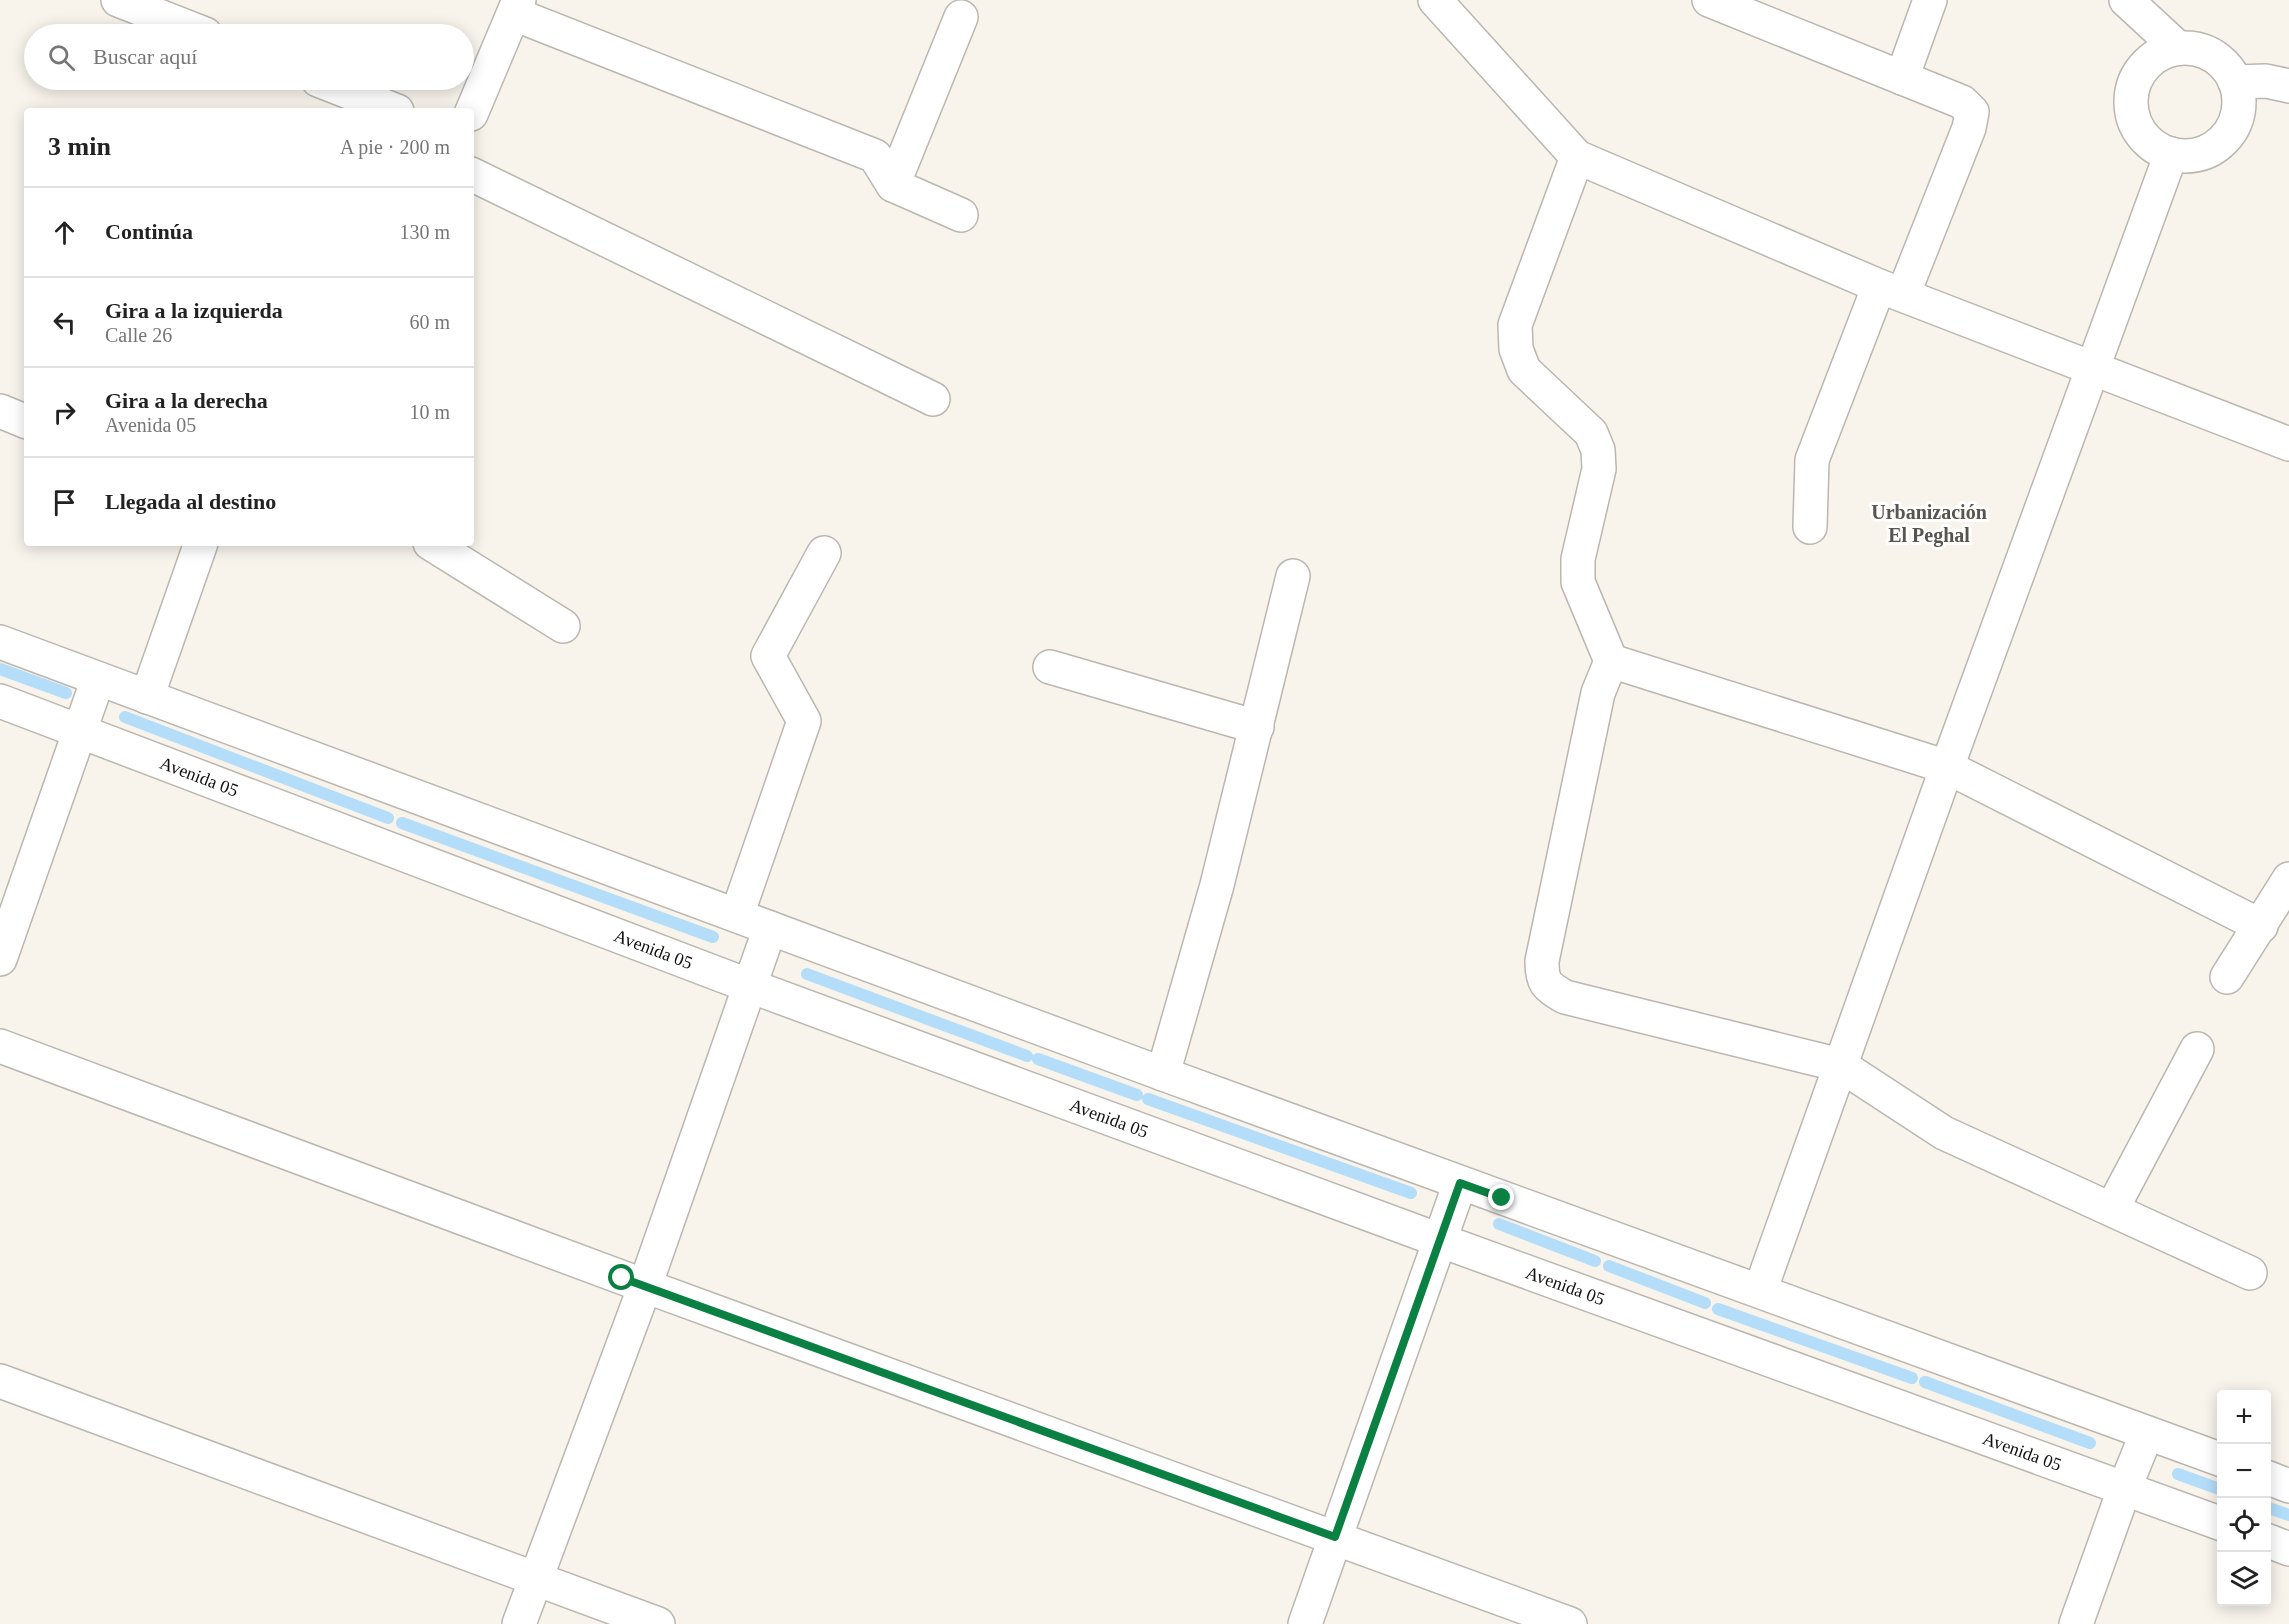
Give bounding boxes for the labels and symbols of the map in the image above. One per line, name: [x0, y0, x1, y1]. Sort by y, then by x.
district label: Urbanización El Peghal: [1871, 501, 1987, 547]
street label: Avenida 05: [157, 753, 241, 801]
street label: Avenida 05: [611, 925, 695, 973]
street label: Avenida 05: [1067, 1095, 1151, 1142]
route end: [1488, 1184, 1514, 1210]
street label: Avenida 05: [1523, 1262, 1607, 1309]
route start: [608, 1264, 634, 1290]
street label: Avenida 05: [1980, 1428, 2064, 1475]

